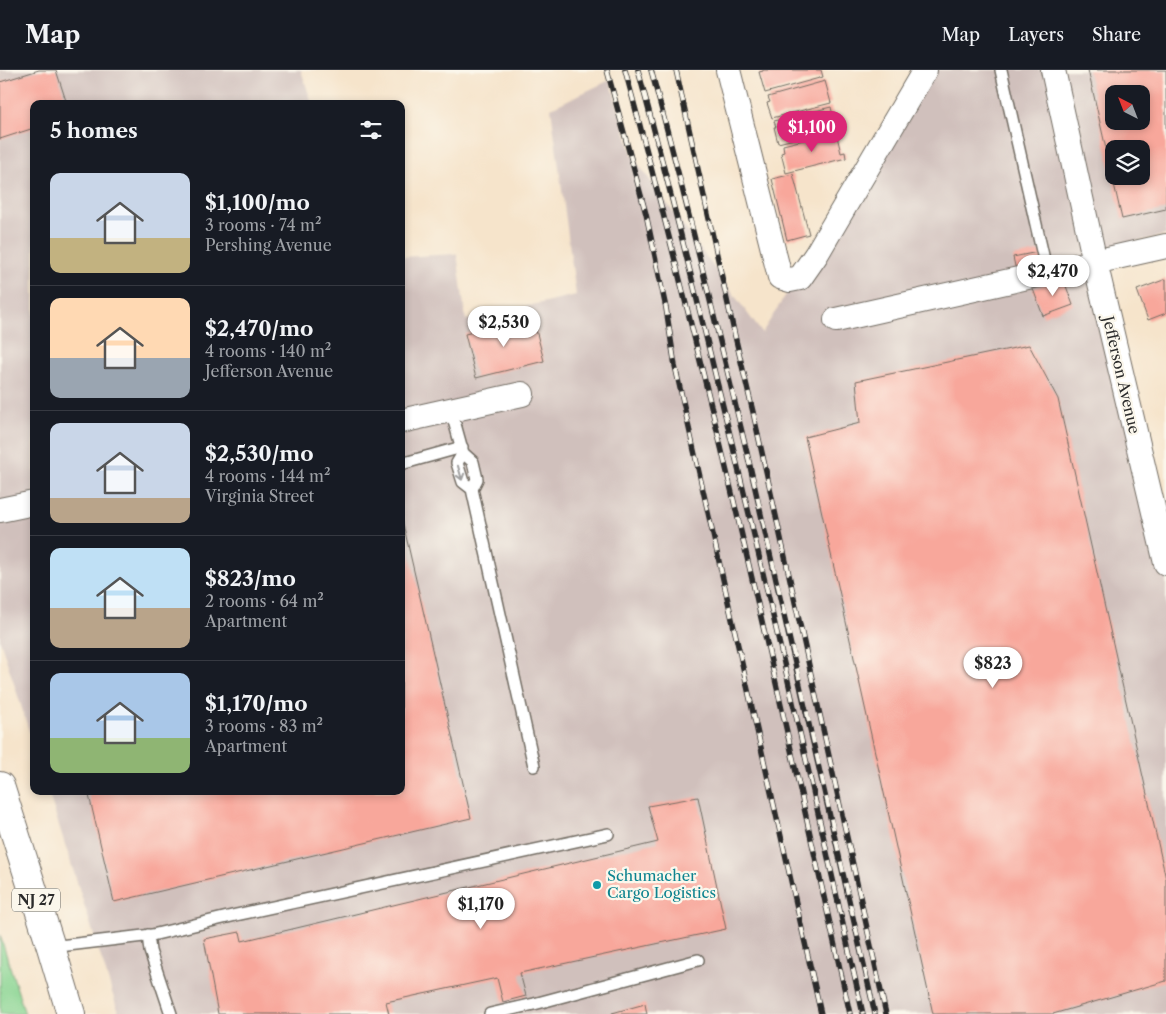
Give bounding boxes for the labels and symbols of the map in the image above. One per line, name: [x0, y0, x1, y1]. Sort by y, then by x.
north arrow: [1105, 85, 1150, 130]
pin: $1,100: [771, 111, 853, 153]
pin: $2,470: [1012, 254, 1094, 297]
pin: $2,530: [463, 306, 545, 348]
street label: Jefferson Avenue: [1098, 312, 1144, 436]
one-way arrow: [456, 464, 465, 480]
pin: $823: [963, 646, 1023, 689]
place label: Schumacher Cargo Logistics: [607, 866, 716, 902]
marker: Schumacher Cargo Logistics: [591, 879, 603, 891]
road number: NJ 27: [12, 888, 60, 912]
pin: $1,170: [440, 888, 522, 930]

